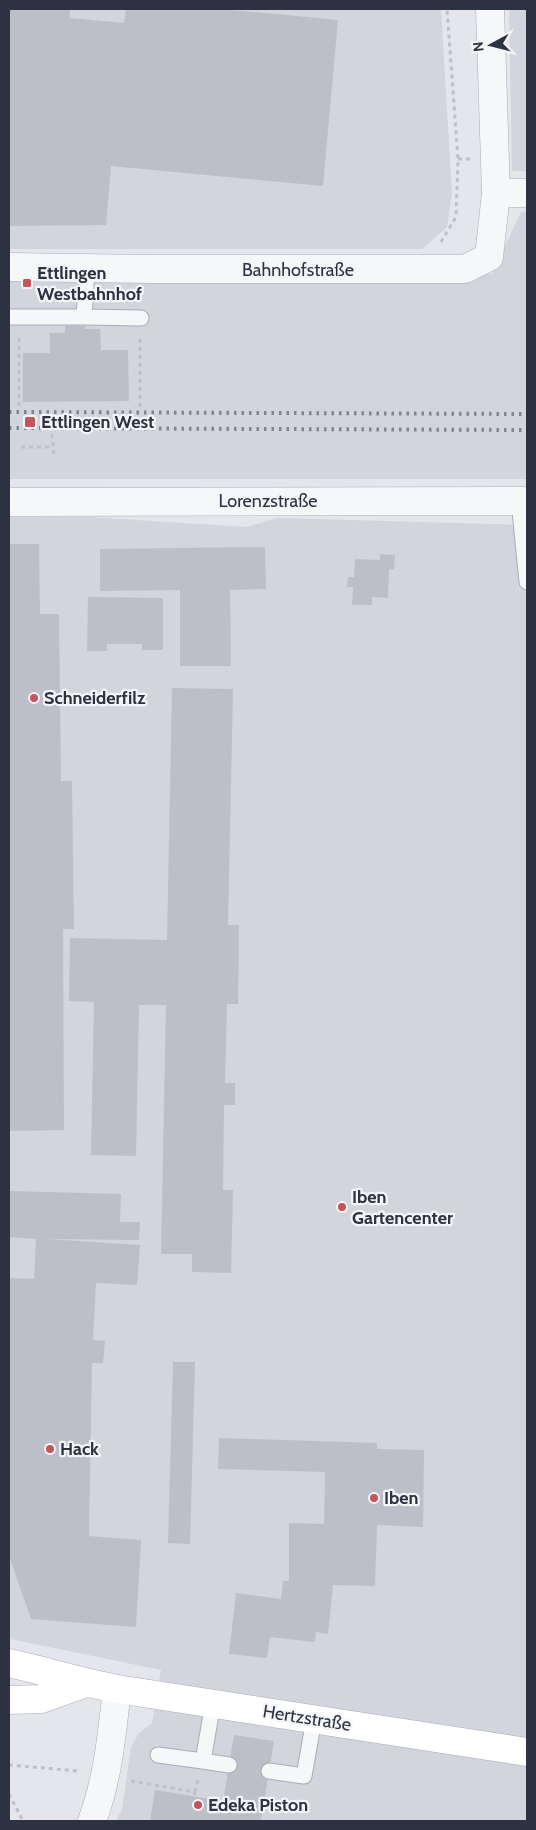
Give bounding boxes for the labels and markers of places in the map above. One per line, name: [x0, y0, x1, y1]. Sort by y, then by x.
place label: Ettlingen Westbahnhof: [37, 262, 142, 305]
marker: Ettlingen Westbahnhof: [21, 277, 33, 289]
place label: Ettlingen West: [41, 411, 154, 433]
marker: Ettlingen West: [23, 415, 37, 429]
place label: Schneiderfilz: [44, 687, 146, 709]
marker: Schneiderfilz: [28, 692, 40, 704]
place label: Iben Gartencenter: [352, 1186, 453, 1229]
marker: Iben Gartencenter: [336, 1201, 348, 1213]
place label: Hack: [60, 1438, 99, 1460]
marker: Hack: [44, 1443, 56, 1455]
place label: Iben: [384, 1487, 418, 1509]
marker: Iben: [368, 1492, 380, 1504]
place label: Edeka Piston: [208, 1794, 308, 1816]
marker: Edeka Piston: [192, 1799, 204, 1811]

